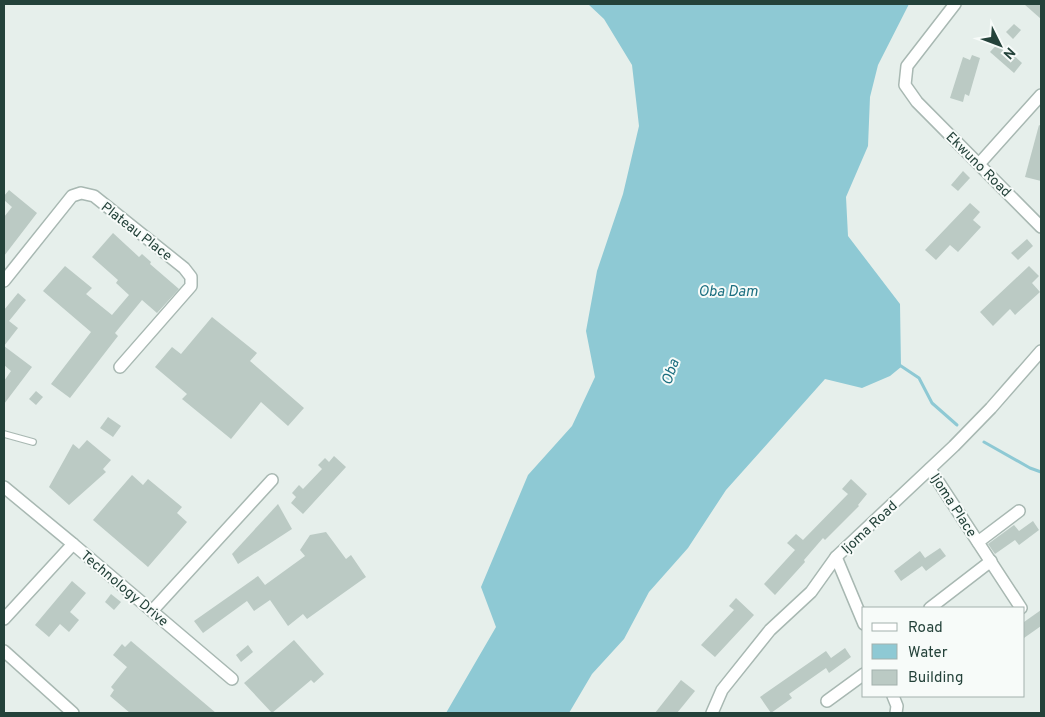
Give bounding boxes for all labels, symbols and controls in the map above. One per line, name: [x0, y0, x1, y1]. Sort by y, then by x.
north arrow: [975, 20, 1025, 70]
text: N: [999, 43, 1018, 62]
street label: Ekwuno Road: [942, 129, 1014, 201]
street label: Plateau Place: [97, 199, 175, 265]
water label: Oba Dam: [698, 283, 759, 302]
water label: Oba: [658, 357, 685, 388]
street label: Ijoma Place: [926, 471, 980, 541]
street label: Ijoma Road: [839, 498, 902, 558]
street label: Technology Drive: [77, 548, 171, 631]
legend: [862, 607, 1025, 697]
text: Road: [908, 619, 943, 638]
text: Water: [908, 644, 948, 663]
text: Building: [908, 669, 963, 688]

